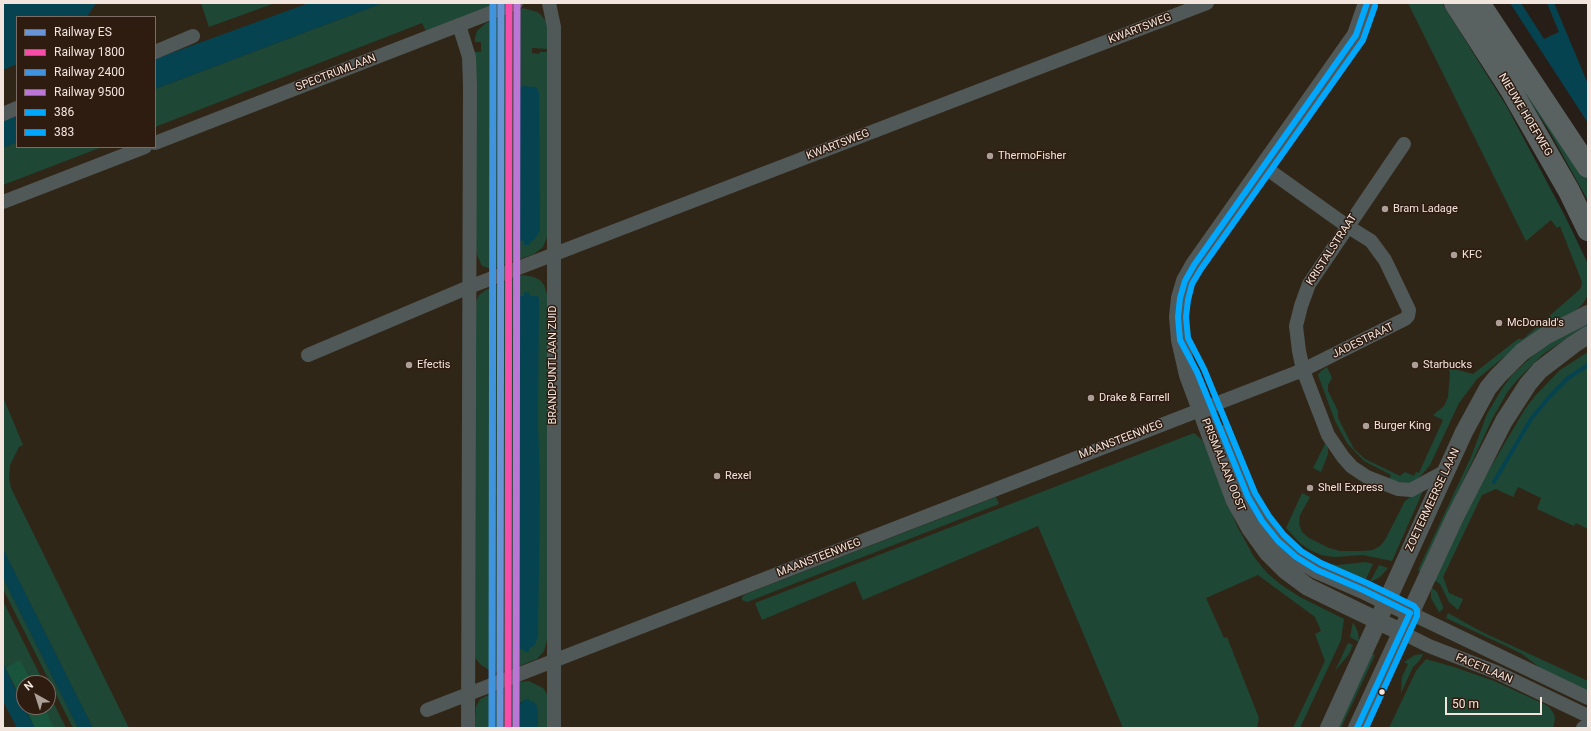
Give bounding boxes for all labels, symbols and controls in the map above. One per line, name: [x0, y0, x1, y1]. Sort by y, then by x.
street label: KWARTSWEG: [1107, 11, 1173, 47]
legend: [16, 16, 156, 148]
text: Railway ES: [54, 25, 112, 39]
text: Railway 1800: [54, 45, 125, 59]
street label: SPECTRUMLAAN: [294, 52, 378, 94]
text: Railway 2400: [54, 65, 125, 79]
street label: NIEUWE HOEFWEG: [1495, 71, 1555, 159]
text: Railway 9500: [54, 85, 125, 99]
text: 386: [54, 105, 74, 119]
text: 383: [54, 125, 74, 139]
street label: KWARTSWEG: [805, 127, 871, 163]
place label: ThermoFisher: [998, 149, 1066, 163]
marker: ThermoFisher: [985, 151, 995, 161]
place label: Bram Ladage: [1393, 202, 1458, 216]
marker: Bram Ladage: [1380, 204, 1390, 214]
street label: KRISTALSTRAAT: [1304, 212, 1360, 288]
place label: KFC: [1462, 248, 1482, 262]
marker: KFC: [1449, 250, 1459, 260]
street label: BRANDPUNTLAAN ZUID: [546, 305, 560, 425]
place label: McDonald's: [1507, 316, 1564, 330]
marker: McDonald's: [1494, 318, 1504, 328]
street label: JADESTRAAT: [1330, 320, 1396, 362]
place label: Efectis: [417, 358, 450, 372]
place label: Starbucks: [1423, 358, 1472, 372]
marker: Efectis: [404, 360, 414, 370]
marker: Starbucks: [1410, 360, 1420, 370]
place label: Drake & Farrell: [1099, 391, 1170, 405]
marker: Drake & Farrell: [1086, 393, 1096, 403]
street label: PRISMALAAN OOST: [1198, 416, 1248, 514]
street label: MAANSTEENWEG: [1077, 418, 1165, 462]
place label: Burger King: [1374, 419, 1431, 433]
marker: Burger King: [1361, 421, 1371, 431]
street label: ZOETERMEERSE LAAN: [1403, 446, 1463, 554]
place label: Rexel: [725, 469, 751, 483]
marker: Rexel: [712, 471, 722, 481]
place label: Shell Express: [1318, 481, 1383, 495]
marker: Shell Express: [1305, 483, 1315, 493]
street label: MAANSTEENWEG: [775, 536, 863, 580]
street label: FACETLAAN: [1454, 651, 1514, 687]
north arrow: [16, 675, 56, 715]
text: N: [22, 679, 36, 694]
unlabelled marker: [1377, 687, 1387, 697]
scale bar: [1447, 689, 1544, 715]
text: 50 m: [1452, 697, 1479, 711]

